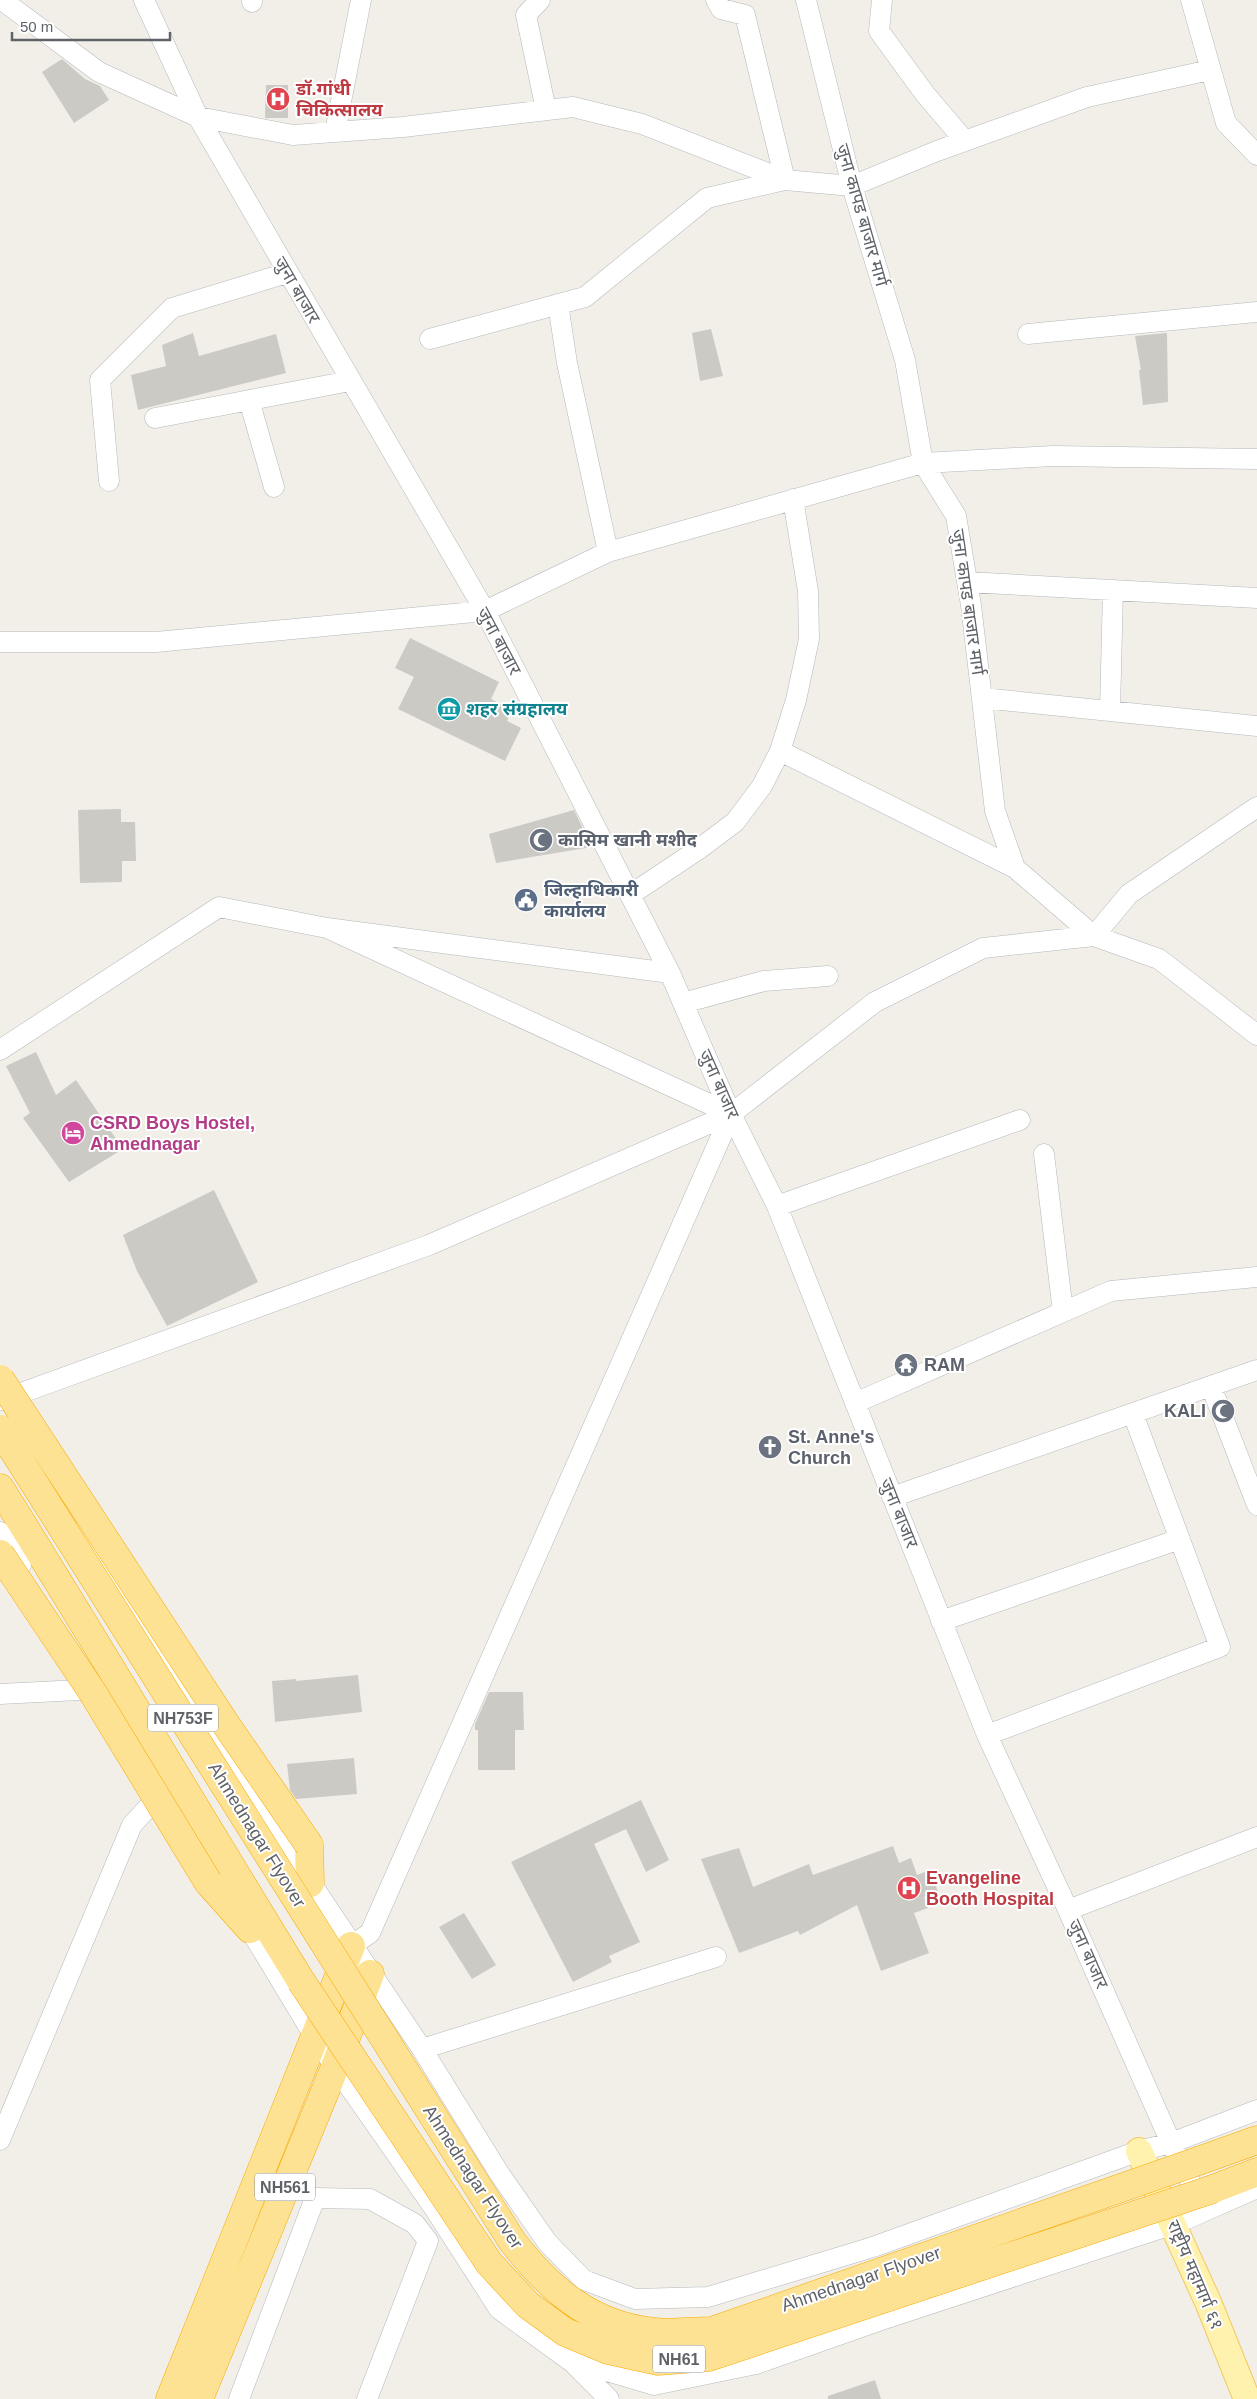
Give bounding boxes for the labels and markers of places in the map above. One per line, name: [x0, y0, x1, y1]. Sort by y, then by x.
place label: डॉ.गांधी चिकित्सालय: [295, 79, 383, 120]
hospital icon: डॉ.गांधी चिकित्सालय: [265, 86, 291, 112]
museum icon: शहर संग्रहालय: [436, 696, 462, 722]
place label: शहर संग्रहालय: [466, 699, 568, 719]
mosque icon: कासिम खानी मशीद: [528, 827, 554, 853]
place label: कासिम खानी मशीद: [558, 830, 698, 850]
place label: जिल्हाधिकारी कार्यालय: [544, 880, 639, 921]
public building icon: जिल्हाधिकारी कार्यालय: [513, 887, 539, 913]
place label: CSRD Boys Hostel, Ahmednagar: [90, 1113, 255, 1154]
hotel icon: CSRD Boys Hostel, Ahmednagar: [60, 1120, 86, 1146]
temple icon: RAM: [893, 1352, 919, 1378]
place label: RAM: [924, 1355, 965, 1375]
mosque icon: KALI: [1210, 1398, 1236, 1424]
place label: KALI: [1164, 1401, 1206, 1421]
place label: St. Anne's Church: [788, 1427, 875, 1468]
church icon: St. Anne's Church: [757, 1434, 783, 1460]
place label: Evangeline Booth Hospital: [926, 1868, 1054, 1909]
hospital icon: Evangeline Booth Hospital: [896, 1875, 922, 1901]

